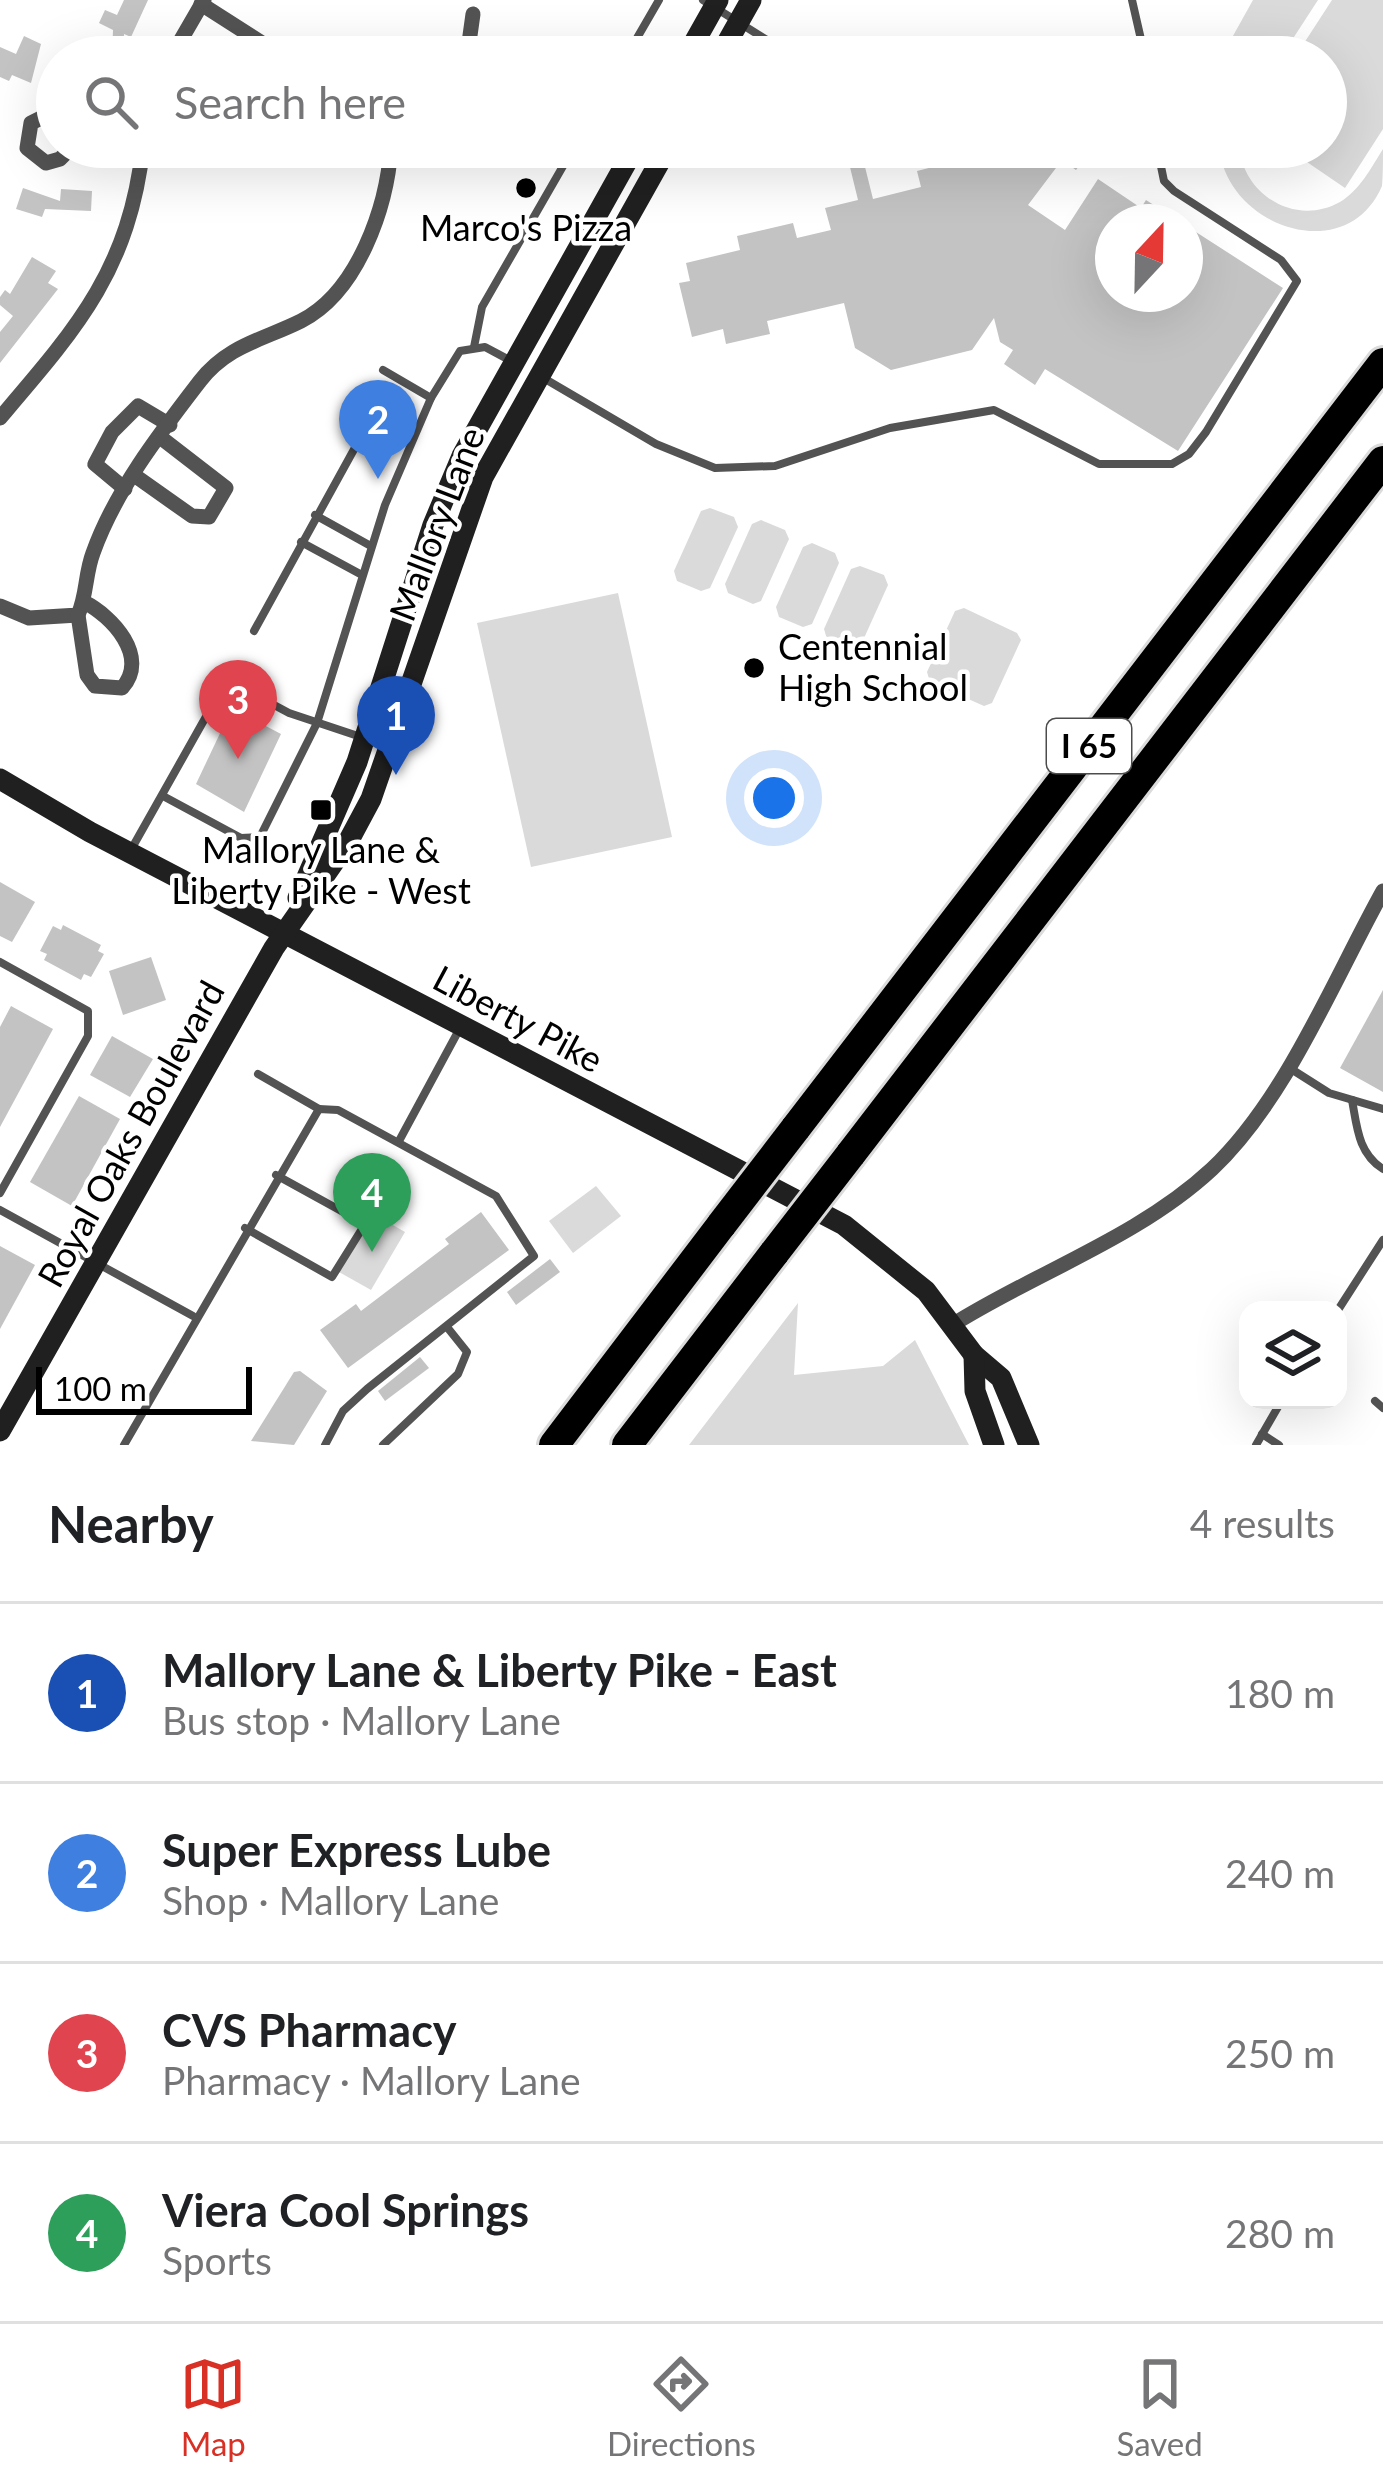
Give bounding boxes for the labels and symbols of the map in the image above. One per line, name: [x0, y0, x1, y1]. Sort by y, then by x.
marker: Marco's Pizza: [513, 175, 539, 201]
north arrow: [1095, 204, 1203, 312]
place label: Marco's Pizza: [420, 205, 632, 249]
pin: 2: [339, 380, 417, 479]
street label: Mallory Lane: [379, 421, 493, 627]
place label: Centennial High School: [778, 624, 968, 709]
marker: Centennial High School: [741, 655, 767, 681]
pin: 3: [199, 660, 277, 759]
pin: 1: [357, 676, 435, 775]
road number: I 65: [1047, 719, 1131, 773]
your location: [744, 768, 804, 828]
marker: Mallory Lane & Liberty Pike - West: [308, 797, 334, 823]
place label: Mallory Lane & Liberty Pike - West: [171, 827, 471, 912]
street label: Liberty Pike: [426, 955, 611, 1081]
street label: Royal Oaks Boulevard: [28, 973, 233, 1294]
pin: 4: [333, 1153, 411, 1252]
scale bar: [36, 1361, 252, 1414]

